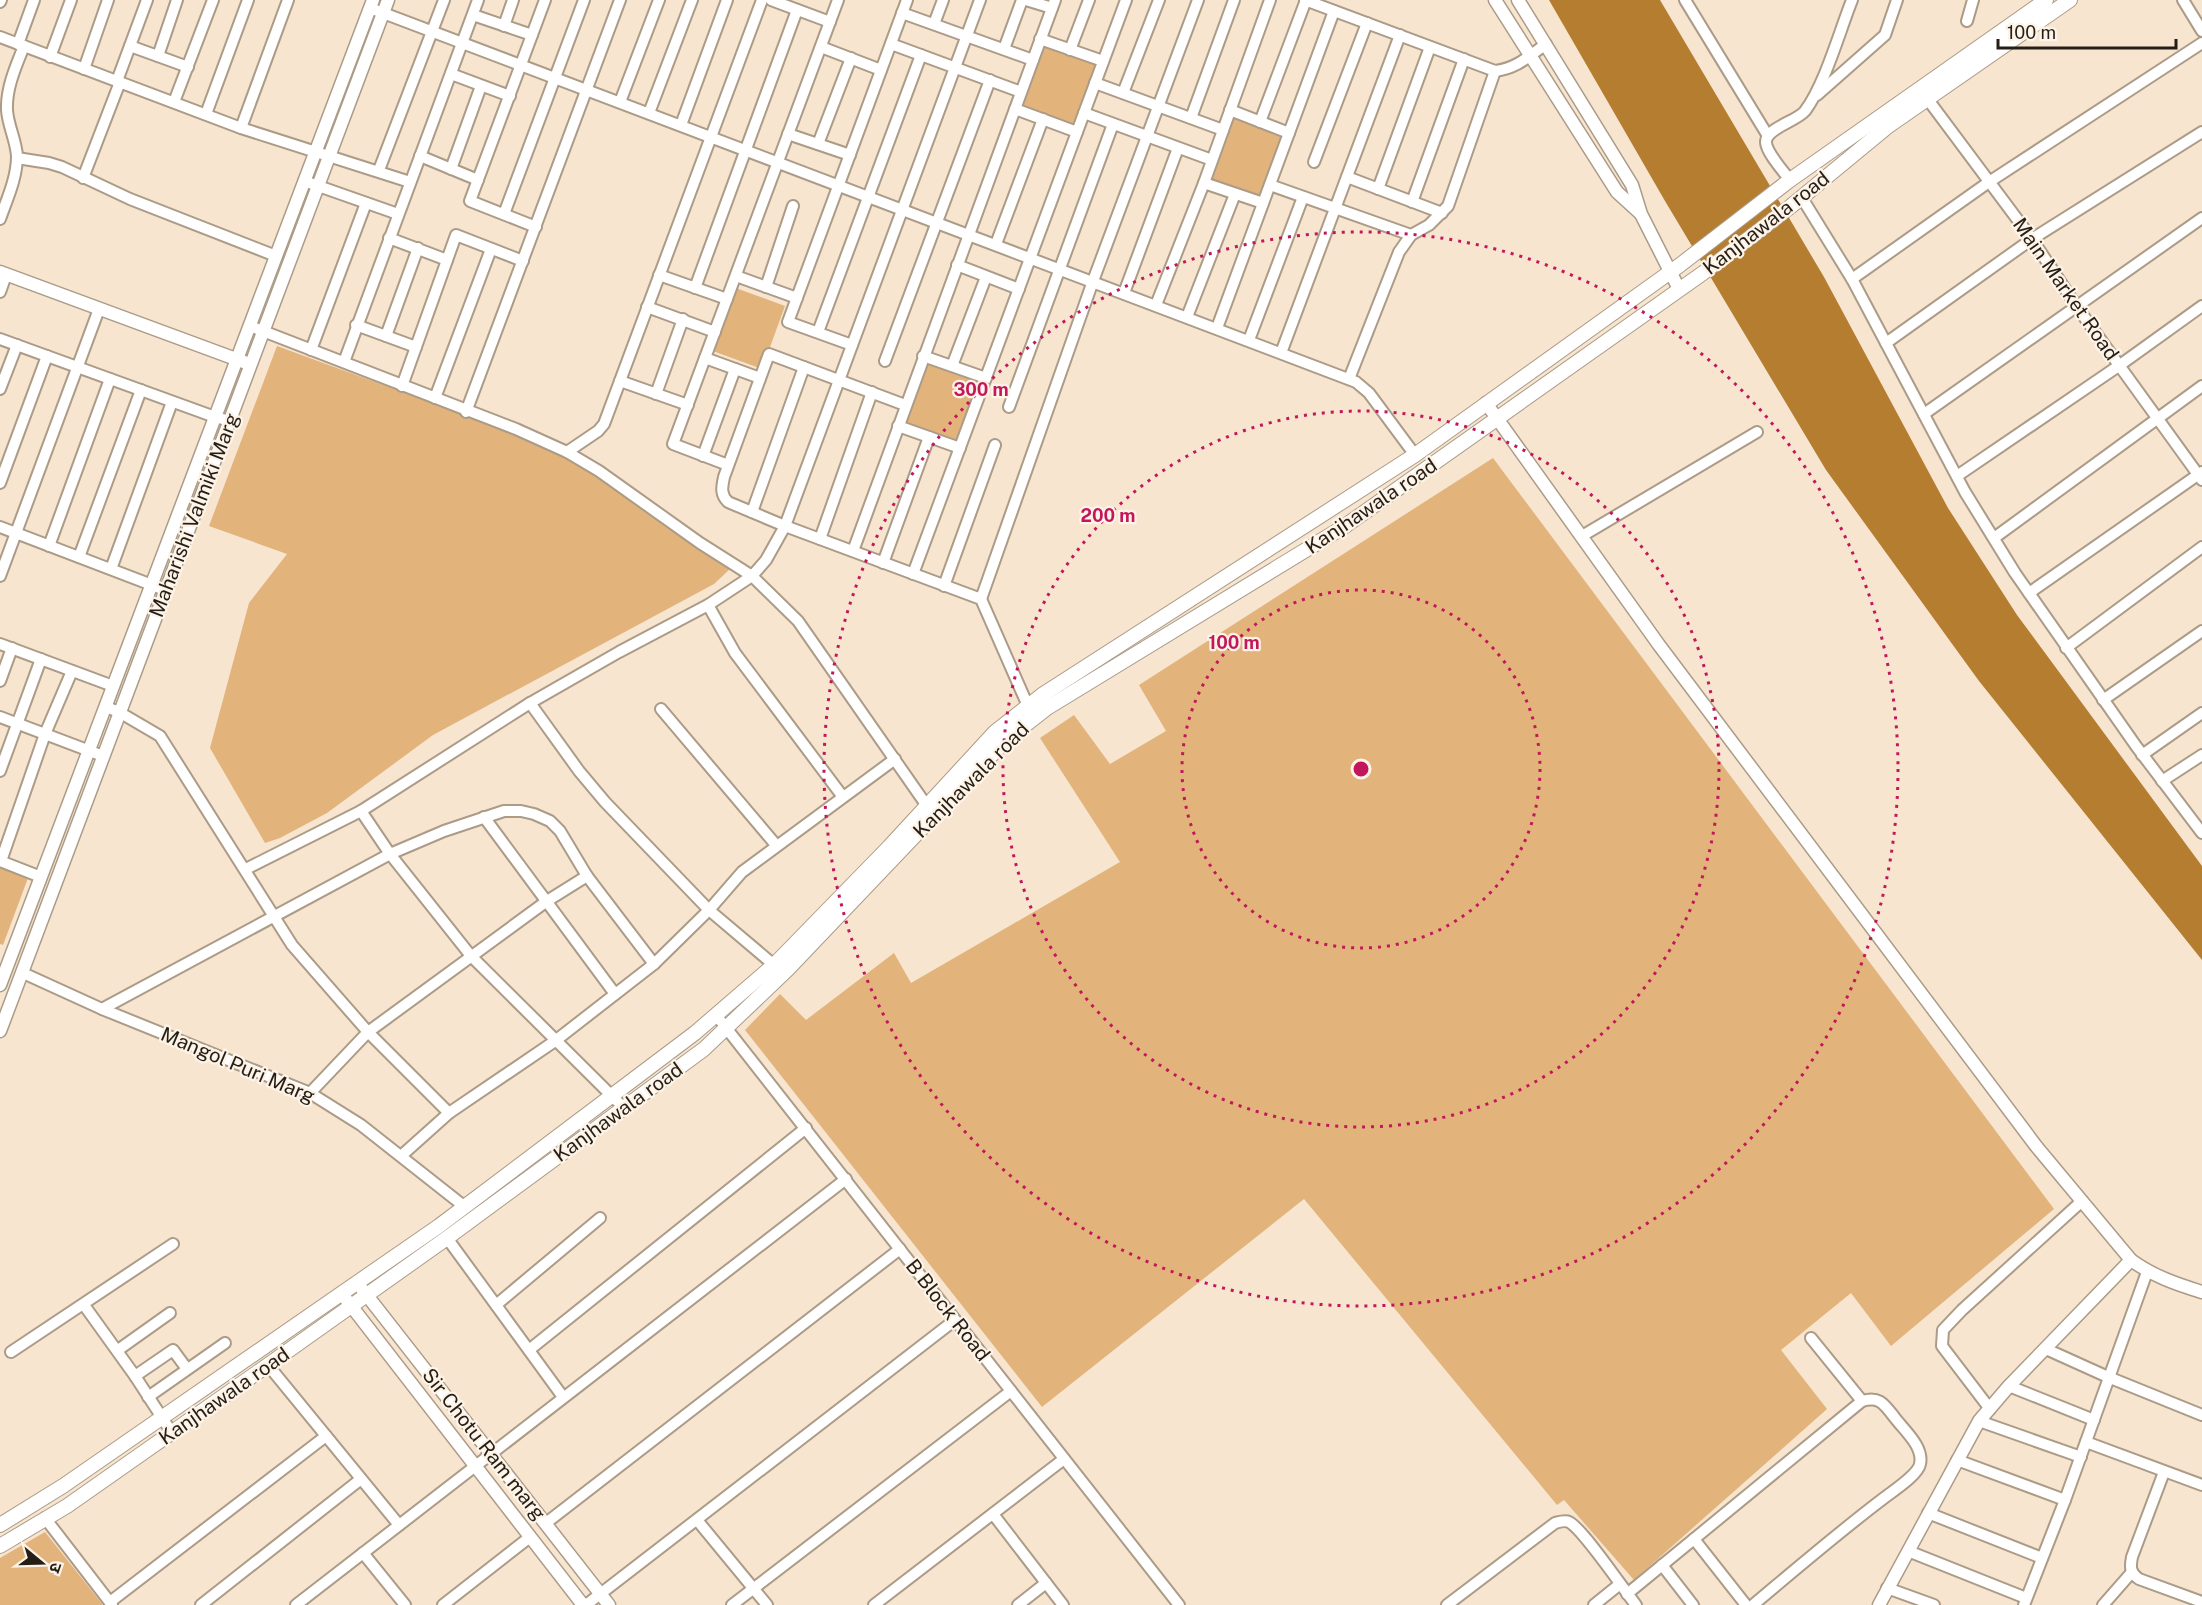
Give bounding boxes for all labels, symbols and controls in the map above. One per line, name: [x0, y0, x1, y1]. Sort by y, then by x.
scale bar: [1998, 12, 2176, 50]
text: 100 m: [2007, 22, 2056, 43]
street label: Kanjhawala road: [1698, 166, 1834, 280]
street label: Main Market Road: [2008, 213, 2124, 365]
text: 300 m: [953, 379, 1009, 400]
street label: Maharishi Valmiki Marg: [144, 410, 244, 620]
street label: Kanjhawala road: [1301, 453, 1441, 559]
text: 200 m: [1081, 505, 1135, 526]
text: 100 m: [1208, 632, 1260, 653]
street label: Kanjhawala road: [908, 717, 1034, 843]
centre of rings: [1351, 759, 1371, 779]
street label: Mangol Puri Marg: [157, 1022, 319, 1108]
street label: Kanjhawala road: [549, 1057, 687, 1167]
street label: B Block Road: [901, 1254, 995, 1366]
street label: Kanjhawala road: [154, 1342, 294, 1450]
street label: Sir Chotu Ram marg: [417, 1363, 551, 1525]
north arrow: [12, 1533, 72, 1593]
text: उ: [45, 1560, 66, 1576]

